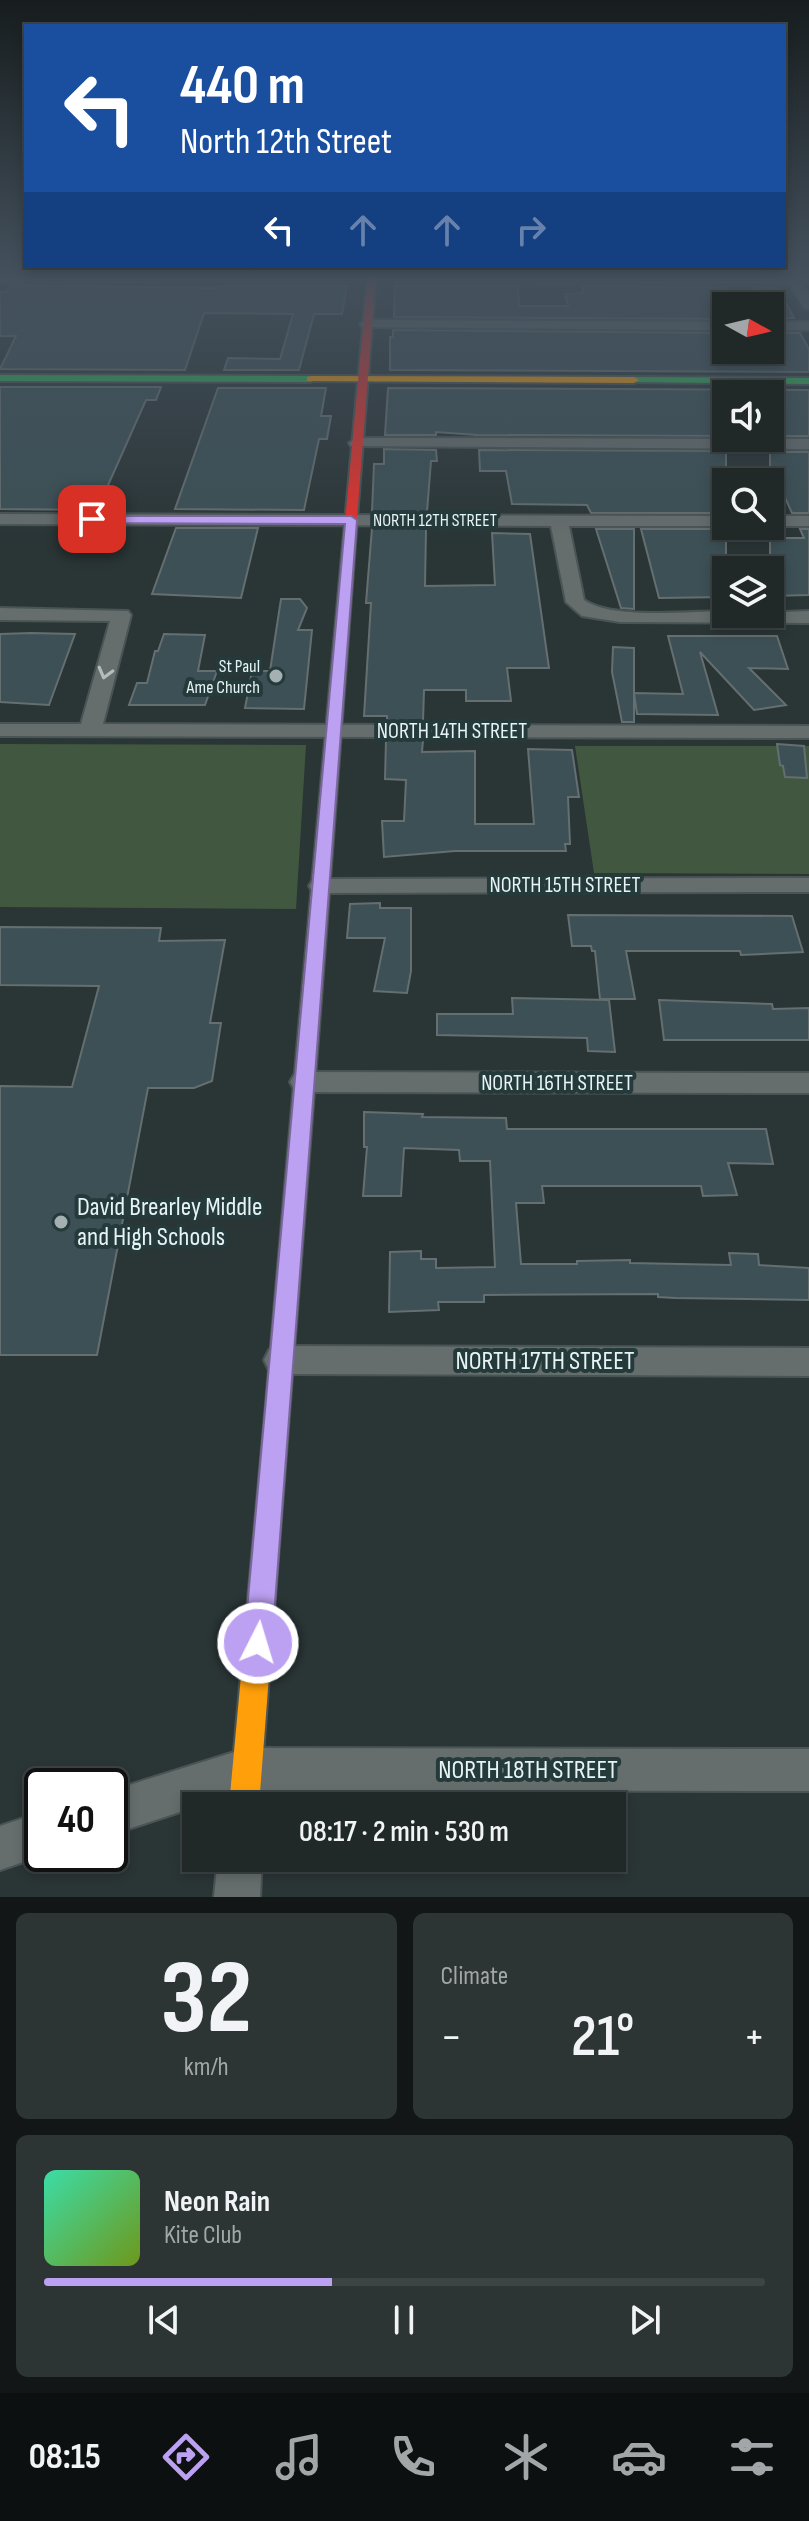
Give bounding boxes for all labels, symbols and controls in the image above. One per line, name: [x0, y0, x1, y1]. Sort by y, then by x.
text: 440 m: [180, 53, 305, 120]
icon: left: [48, 56, 152, 160]
text: North 12th Street: [180, 121, 392, 164]
icon: left: [257, 208, 301, 252]
icon: ahead: [341, 208, 385, 252]
icon: ahead: [425, 208, 469, 252]
icon: right: [509, 208, 553, 252]
north arrow: [712, 292, 784, 364]
map controls: [712, 292, 784, 628]
button: sound: [712, 380, 784, 452]
button: search: [712, 468, 784, 540]
pin: [58, 485, 126, 553]
icon: arrive: [70, 497, 114, 541]
street label: NORTH 12TH STREET: [373, 510, 497, 531]
button: layers: [712, 556, 784, 628]
place label: St Paul Ame Church: [186, 656, 260, 698]
one-way arrow: [98, 665, 115, 679]
marker: St Paul Ame Church: [267, 667, 285, 685]
street label: NORTH 14TH STREET: [377, 718, 527, 745]
street label: NORTH 15TH STREET: [489, 872, 641, 899]
street label: NORTH 16TH STREET: [481, 1070, 633, 1097]
place label: David Brearley Middle and High Schools: [77, 1192, 262, 1253]
marker: David Brearley Middle and High Schools: [52, 1213, 70, 1231]
street label: NORTH 17TH STREET: [455, 1346, 635, 1377]
position arrow: [216, 1601, 300, 1685]
street label: NORTH 18TH STREET: [438, 1755, 618, 1786]
speed limit sign: 40: [24, 1768, 128, 1872]
text: 08:17 · 2 min · 530 m: [299, 1814, 509, 1850]
text: 32: [160, 1937, 252, 2062]
text: Climate: [441, 1961, 508, 1992]
text: 21°: [571, 2001, 634, 2073]
text: −: [441, 2011, 462, 2064]
text: +: [743, 2011, 765, 2064]
text: km/h: [184, 2052, 229, 2083]
text: Neon Rain: [164, 2184, 270, 2220]
text: Kite Club: [164, 2220, 242, 2251]
icon: previous: [142, 2298, 186, 2342]
icon: pause: [382, 2298, 426, 2342]
icon: next: [623, 2298, 667, 2342]
icon: directions: [158, 2429, 214, 2485]
icon: music: [271, 2429, 327, 2485]
icon: phone: [385, 2429, 441, 2485]
icon: climate: [498, 2429, 554, 2485]
icon: car: [611, 2429, 667, 2485]
icon: filters: [724, 2429, 780, 2485]
text: 08:15: [29, 2436, 101, 2479]

